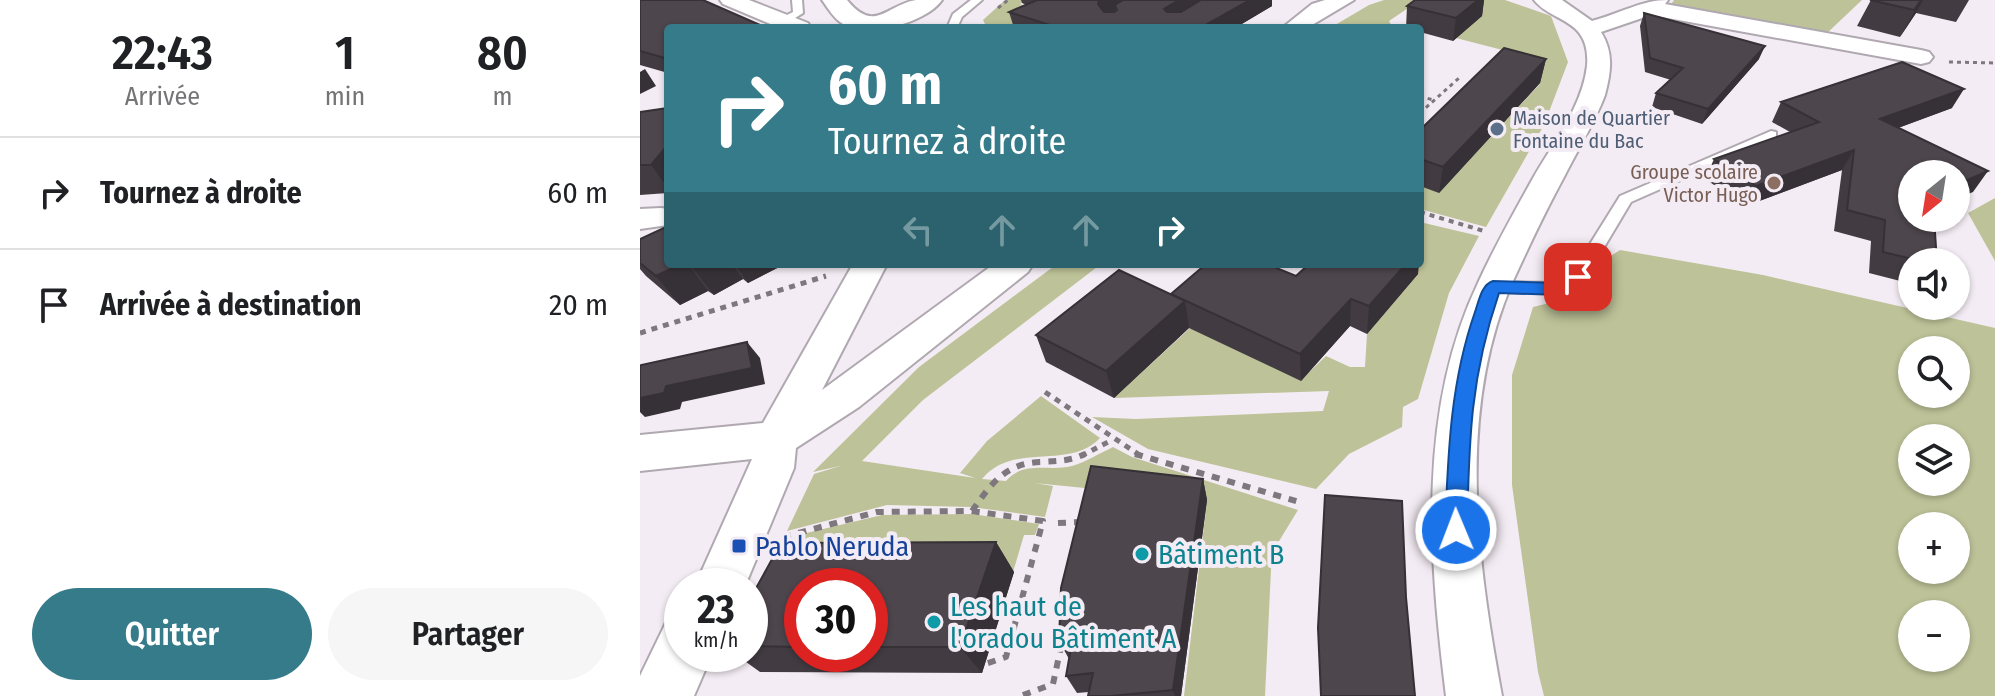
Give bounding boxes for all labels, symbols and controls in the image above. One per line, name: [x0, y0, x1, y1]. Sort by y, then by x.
text: 22:43: [112, 24, 213, 82]
text: 1: [335, 24, 355, 82]
text: 80: [477, 24, 528, 82]
text: 60 m: [828, 52, 942, 119]
icon: right: [696, 56, 800, 160]
text: Arrivée: [125, 81, 200, 112]
text: min: [325, 81, 365, 112]
text: m: [493, 81, 513, 112]
place label: Maison de Quartier Fontaine du Bac: [1513, 106, 1670, 153]
text: Tournez à droite: [828, 120, 1066, 164]
marker: Maison de Quartier Fontaine du Bac: [1488, 120, 1506, 138]
place label: Groupe scolaire Victor Hugo: [1630, 160, 1758, 207]
north arrow: [1898, 160, 1970, 232]
map controls: [1898, 160, 1970, 672]
icon: right: [32, 171, 76, 215]
marker: Groupe scolaire Victor Hugo: [1765, 174, 1783, 192]
text: Tournez à droite: [100, 175, 302, 211]
text: 60 m: [547, 175, 608, 211]
icon: left: [896, 208, 940, 252]
icon: ahead: [980, 208, 1024, 252]
icon: ahead: [1064, 208, 1108, 252]
icon: right: [1148, 208, 1192, 252]
pin: [1544, 243, 1612, 311]
button: sound: [1898, 248, 1970, 320]
icon: arrive: [1556, 255, 1600, 299]
icon: arrive: [32, 283, 76, 327]
text: Arrivée à destination: [100, 287, 361, 323]
text: 20 m: [549, 287, 608, 323]
button: search: [1898, 336, 1970, 408]
button: layers: [1898, 424, 1970, 496]
position arrow: [1414, 488, 1498, 572]
button: +: [1898, 512, 1970, 584]
place label: Pablo Neruda: [755, 530, 909, 563]
marker: Pablo Neruda: [730, 537, 748, 555]
place label: Bâtiment B: [1158, 538, 1284, 571]
marker: Bâtiment B: [1133, 545, 1151, 563]
speed limit sign: 30: [784, 568, 888, 672]
text: 23: [697, 586, 735, 634]
button: Quitter: [32, 588, 312, 680]
button: Partager: [328, 588, 608, 680]
place label: Les haut de l'oradou Bâtiment A: [950, 590, 1177, 655]
button: −: [1898, 600, 1970, 672]
marker: Les haut de l'oradou Bâtiment A: [925, 613, 943, 631]
text: km/h: [694, 628, 738, 652]

